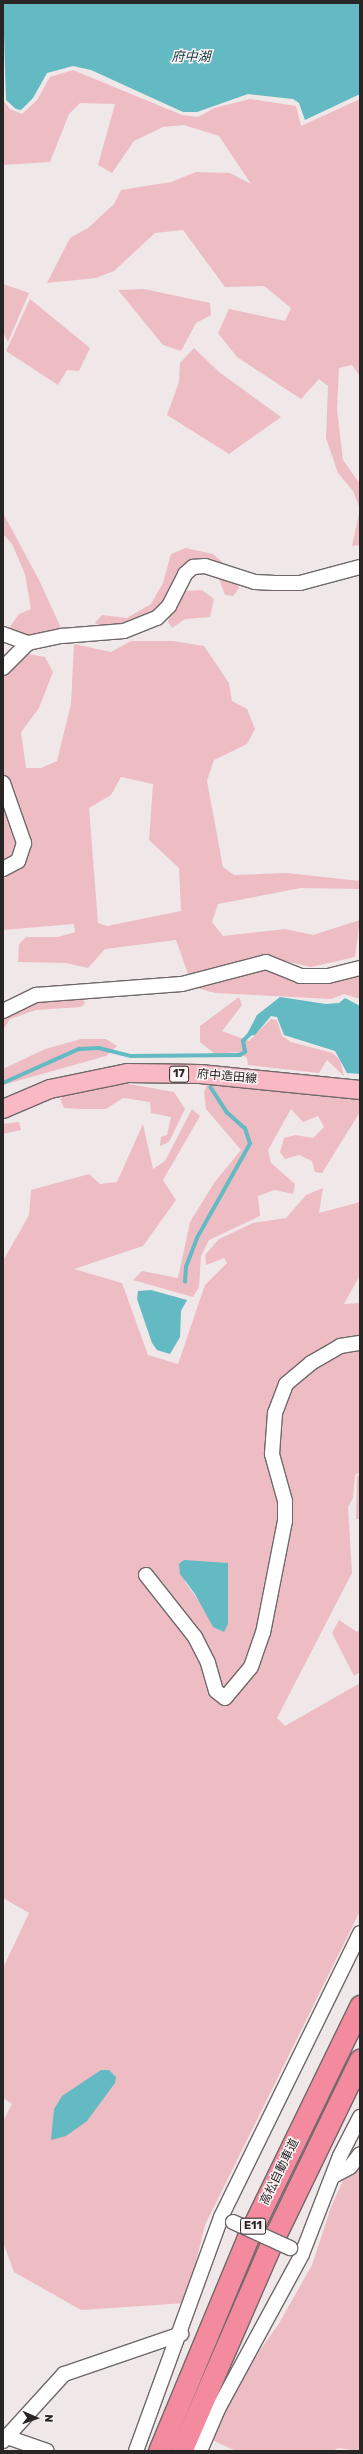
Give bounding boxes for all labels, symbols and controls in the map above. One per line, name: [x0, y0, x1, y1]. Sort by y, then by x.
water label: 府中湖: [172, 49, 210, 65]
road number: 17: [169, 1065, 189, 1083]
street label: 府中造田線: [196, 1067, 258, 1087]
street label: 高松自動車道: [258, 2136, 302, 2208]
road number: E11: [240, 2217, 266, 2235]
north arrow: [16, 2398, 56, 2438]
text: N: [42, 2414, 55, 2423]

